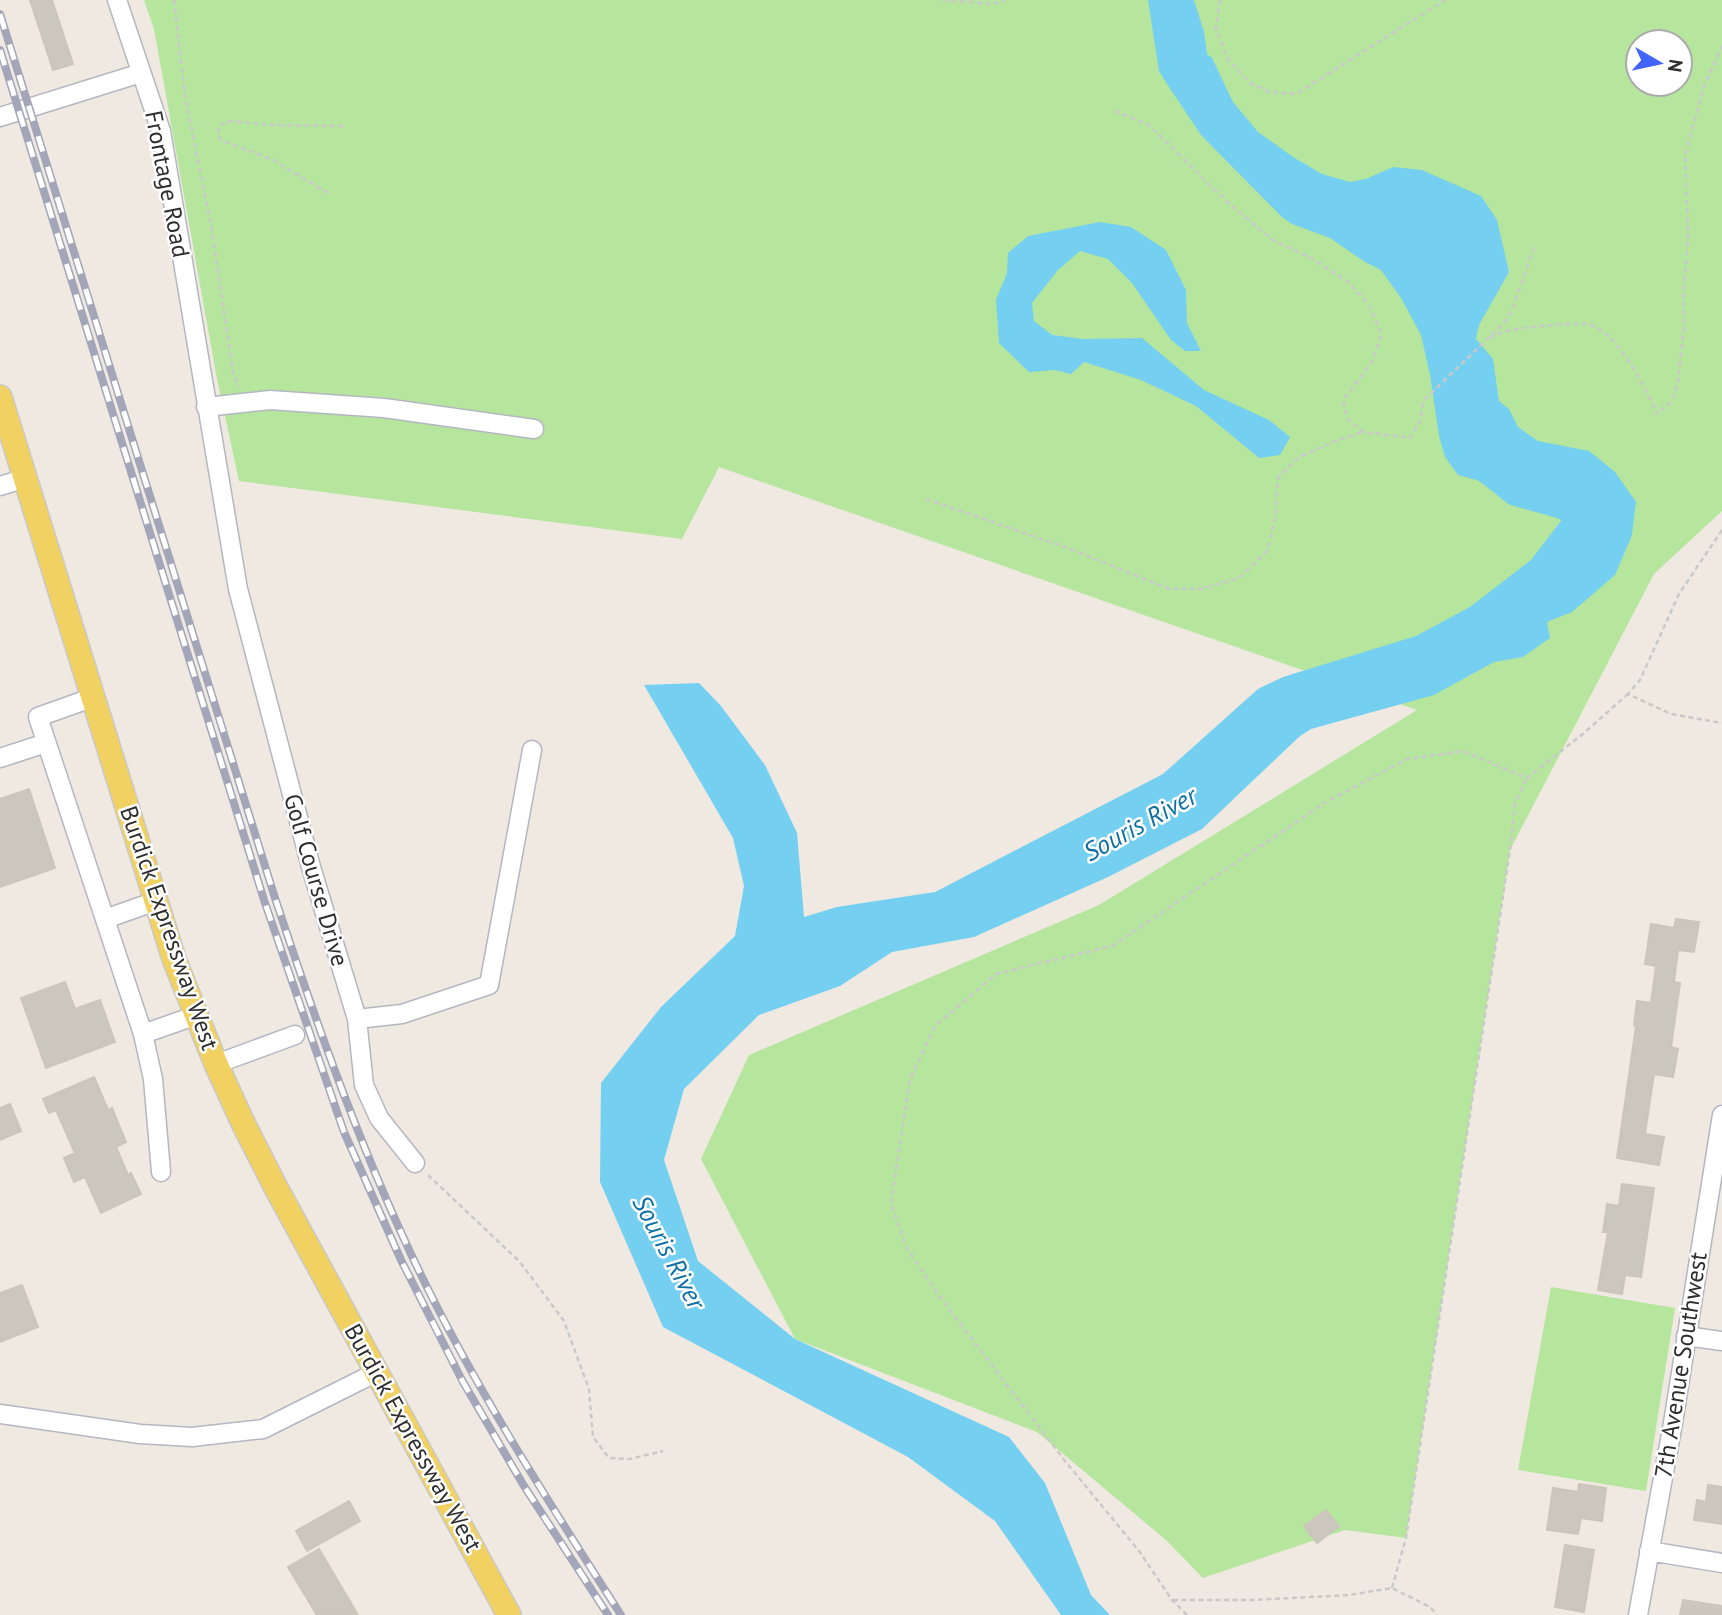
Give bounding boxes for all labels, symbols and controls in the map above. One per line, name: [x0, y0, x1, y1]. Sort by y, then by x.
north arrow: [1624, 28, 1694, 98]
text: N: [1663, 58, 1689, 74]
street label: Frontage Road: [138, 108, 197, 260]
water label: Souris River: [1077, 778, 1204, 868]
street label: Golf Course Drive: [277, 790, 356, 970]
street label: Burdick Expressway West: [113, 802, 226, 1054]
water label: Souris River: [626, 1189, 714, 1316]
street label: 7th Avenue Southwest: [1647, 1250, 1714, 1480]
street label: Burdick Expressway West: [338, 1318, 489, 1557]

